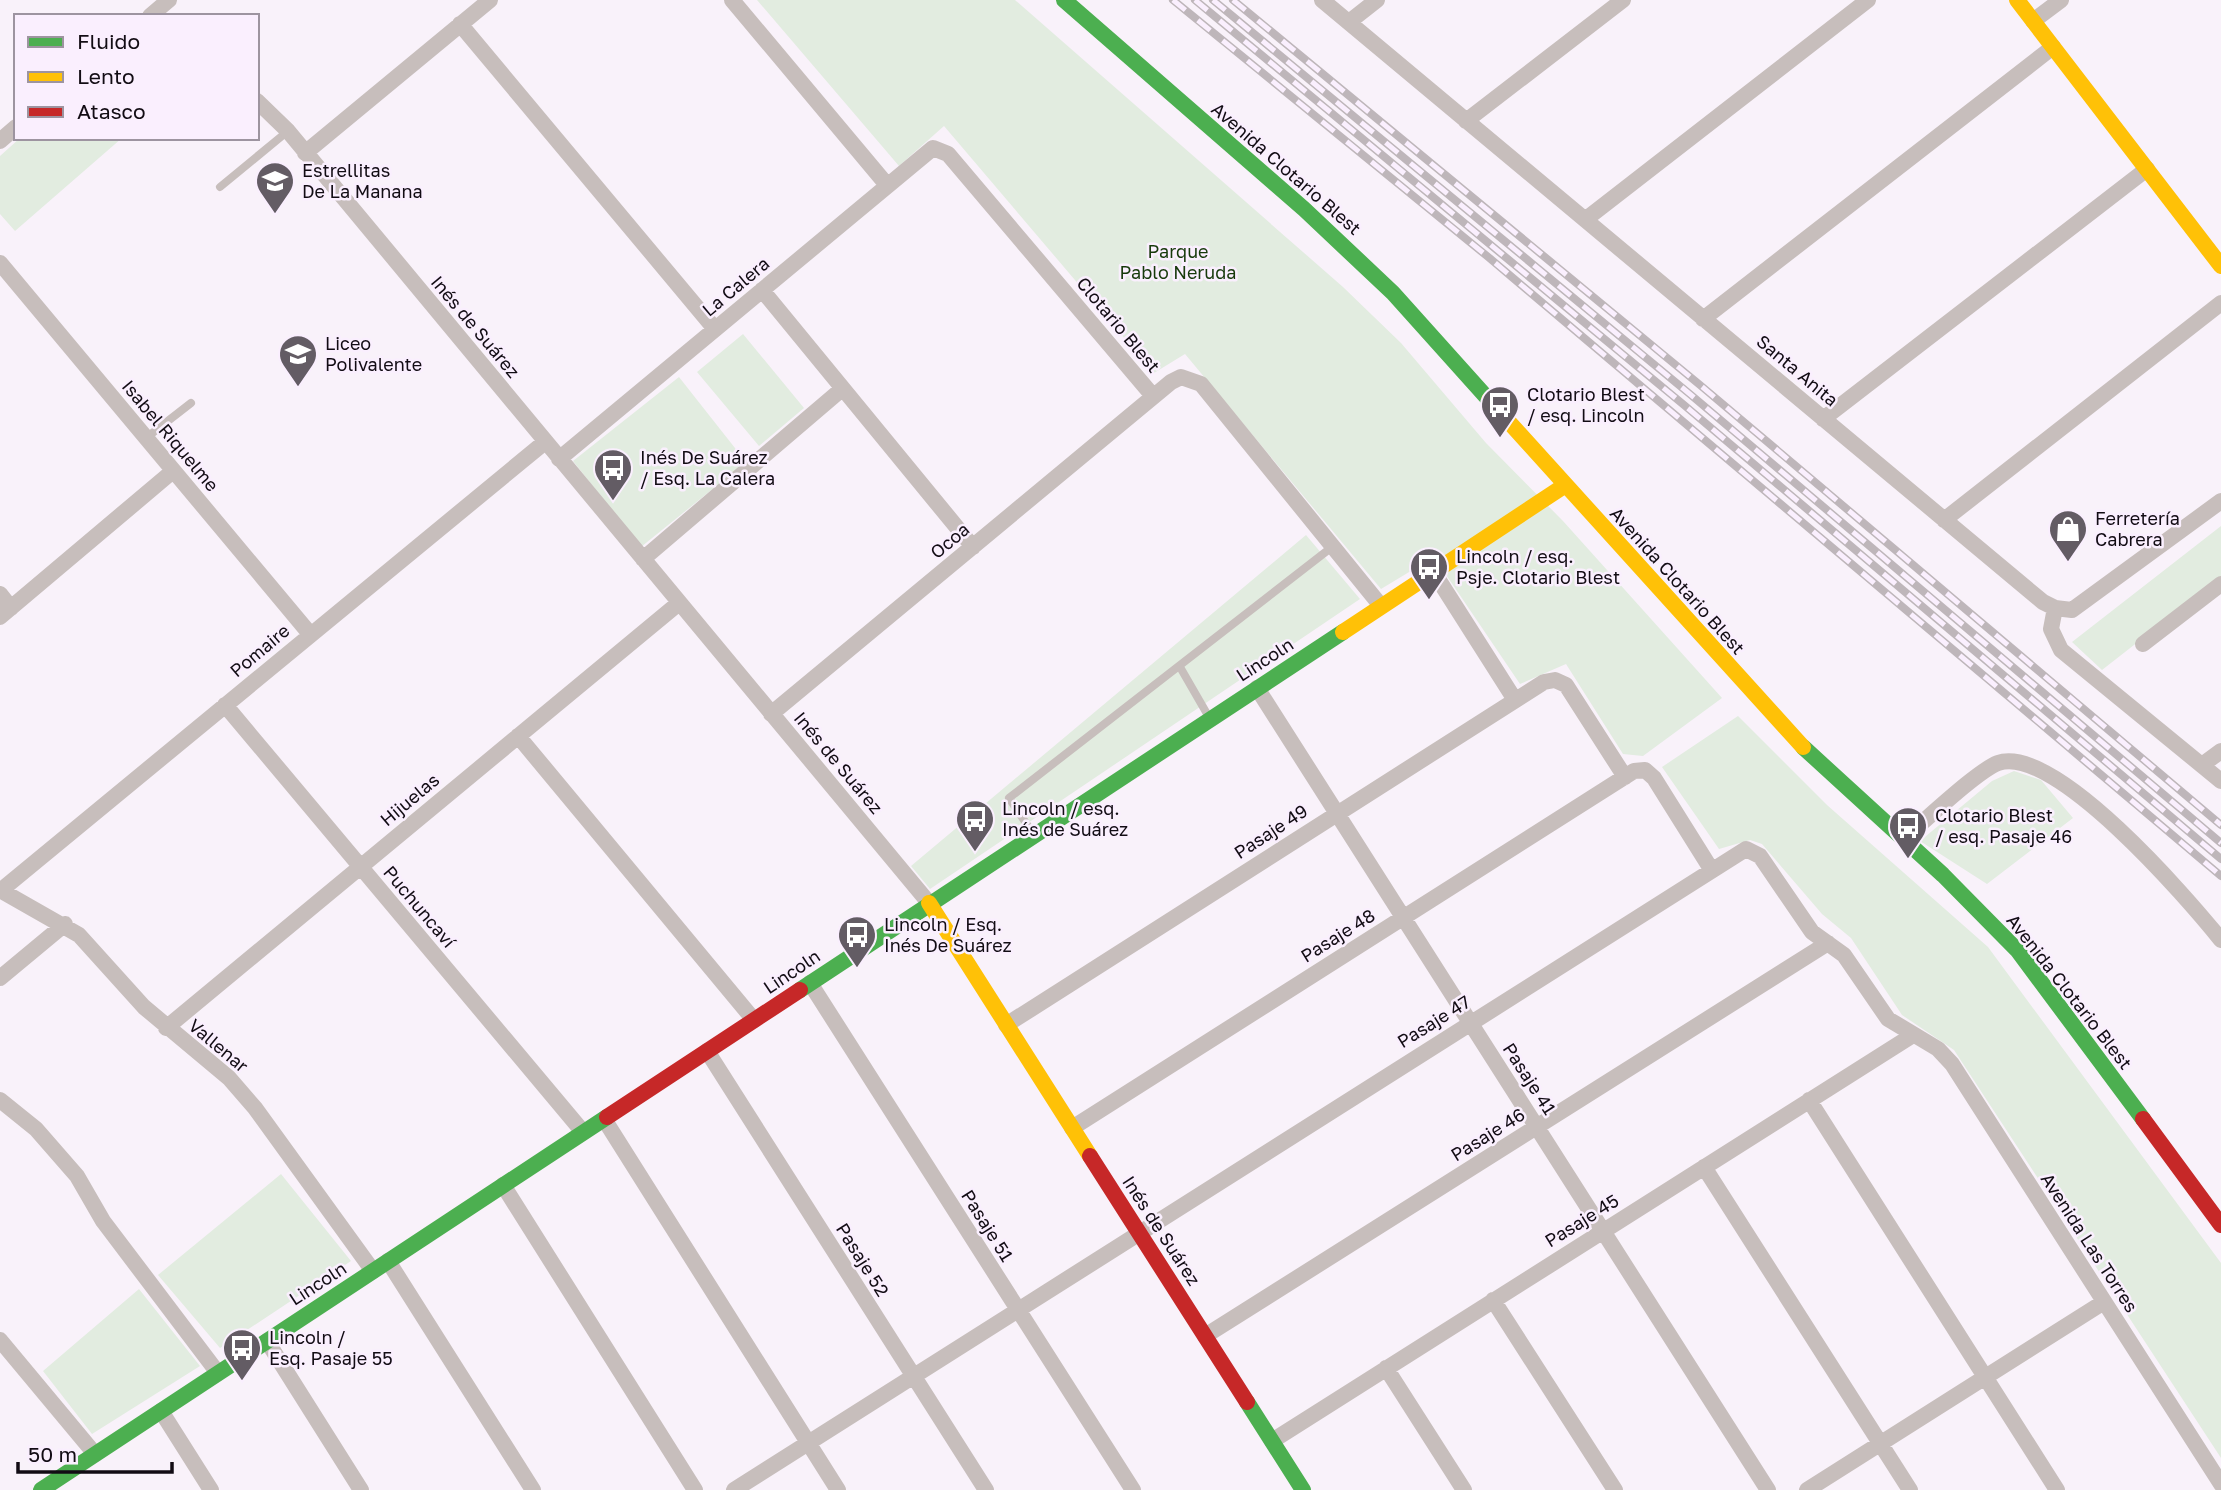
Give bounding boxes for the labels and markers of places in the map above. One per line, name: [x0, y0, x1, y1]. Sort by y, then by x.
place label: Estrellitas De La Manana: [302, 159, 423, 202]
school or university icon: Estrellitas De La Manana: [254, 160, 296, 215]
place label: Liceo Polivalente: [325, 332, 422, 375]
school or university icon: Liceo Polivalente: [277, 333, 319, 388]
place label: Clotario Blest / esq. Lincoln: [1527, 383, 1645, 426]
bus stop icon: Clotario Blest / esq. Lincoln: [1479, 384, 1521, 439]
place label: Inés De Suárez / Esq. La Calera: [640, 446, 775, 489]
bus stop icon: Inés De Suárez / Esq. La Calera: [592, 447, 634, 502]
place label: Ferretería Cabrera: [2095, 507, 2180, 550]
shop icon: Ferretería Cabrera: [2047, 508, 2089, 563]
place label: Lincoln / esq. Psje. Clotario Blest: [1456, 545, 1620, 588]
bus stop icon: Lincoln / esq. Psje. Clotario Blest: [1408, 546, 1450, 601]
place label: Lincoln / esq. Inés de Suárez: [1002, 797, 1128, 840]
bus stop icon: Lincoln / esq. Inés de Suárez: [954, 798, 996, 853]
place label: Clotario Blest / esq. Pasaje 46: [1935, 804, 2072, 847]
bus stop icon: Clotario Blest / esq. Pasaje 46: [1887, 805, 1929, 860]
place label: Lincoln / Esq. Inés De Suárez: [884, 913, 1012, 956]
bus stop icon: Lincoln / Esq. Inés De Suárez: [836, 914, 878, 969]
place label: Lincoln / Esq. Pasaje 55: [269, 1326, 393, 1369]
bus stop icon: Lincoln / Esq. Pasaje 55: [221, 1327, 263, 1382]

